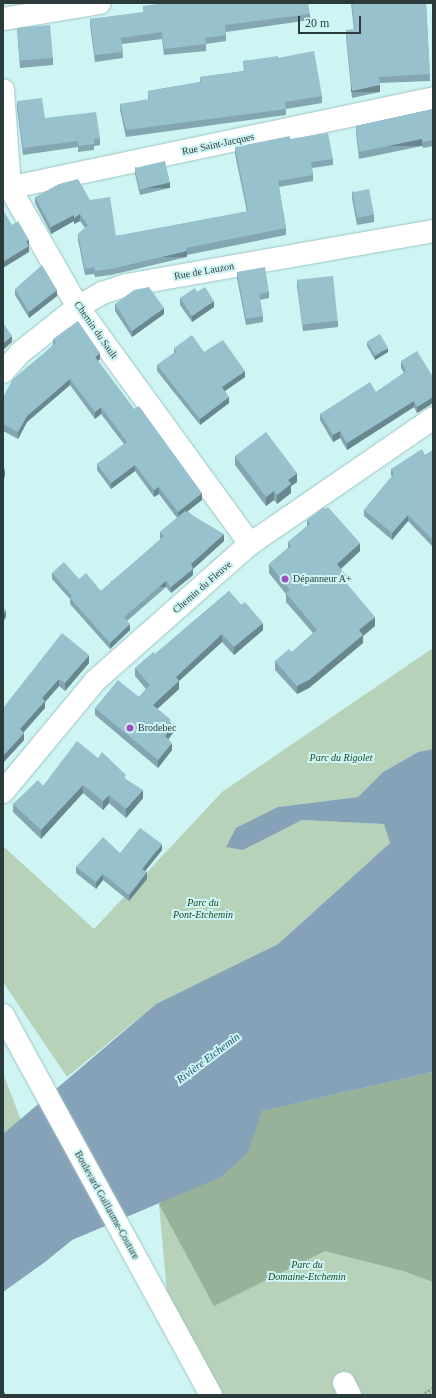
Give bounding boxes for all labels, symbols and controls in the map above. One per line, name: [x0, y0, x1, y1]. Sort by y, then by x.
scale bar: [300, 8, 363, 34]
text: 20 m: [305, 16, 329, 30]
street label: Rue Saint-Jacques: [181, 130, 255, 158]
street label: Rue de Lauzon: [173, 260, 235, 282]
street label: Chemin du Sault: [72, 299, 120, 361]
street label: Chemin du Fleuve: [170, 558, 234, 616]
place label: Dépanneur A+: [293, 573, 352, 585]
marker: Dépanneur A+: [280, 574, 290, 584]
place label: Brodebec: [138, 722, 176, 734]
marker: Brodebec: [125, 723, 135, 733]
park label: Parc du Rigolet: [310, 752, 372, 764]
park label: Parc du Pont-Etchemin: [173, 896, 233, 920]
water label: Rivière Etchemin: [174, 1030, 242, 1086]
street label: Boulevard Guillaume-Couture: [72, 1149, 142, 1261]
park label: Parc du Domaine-Etchemin: [268, 1258, 346, 1282]

